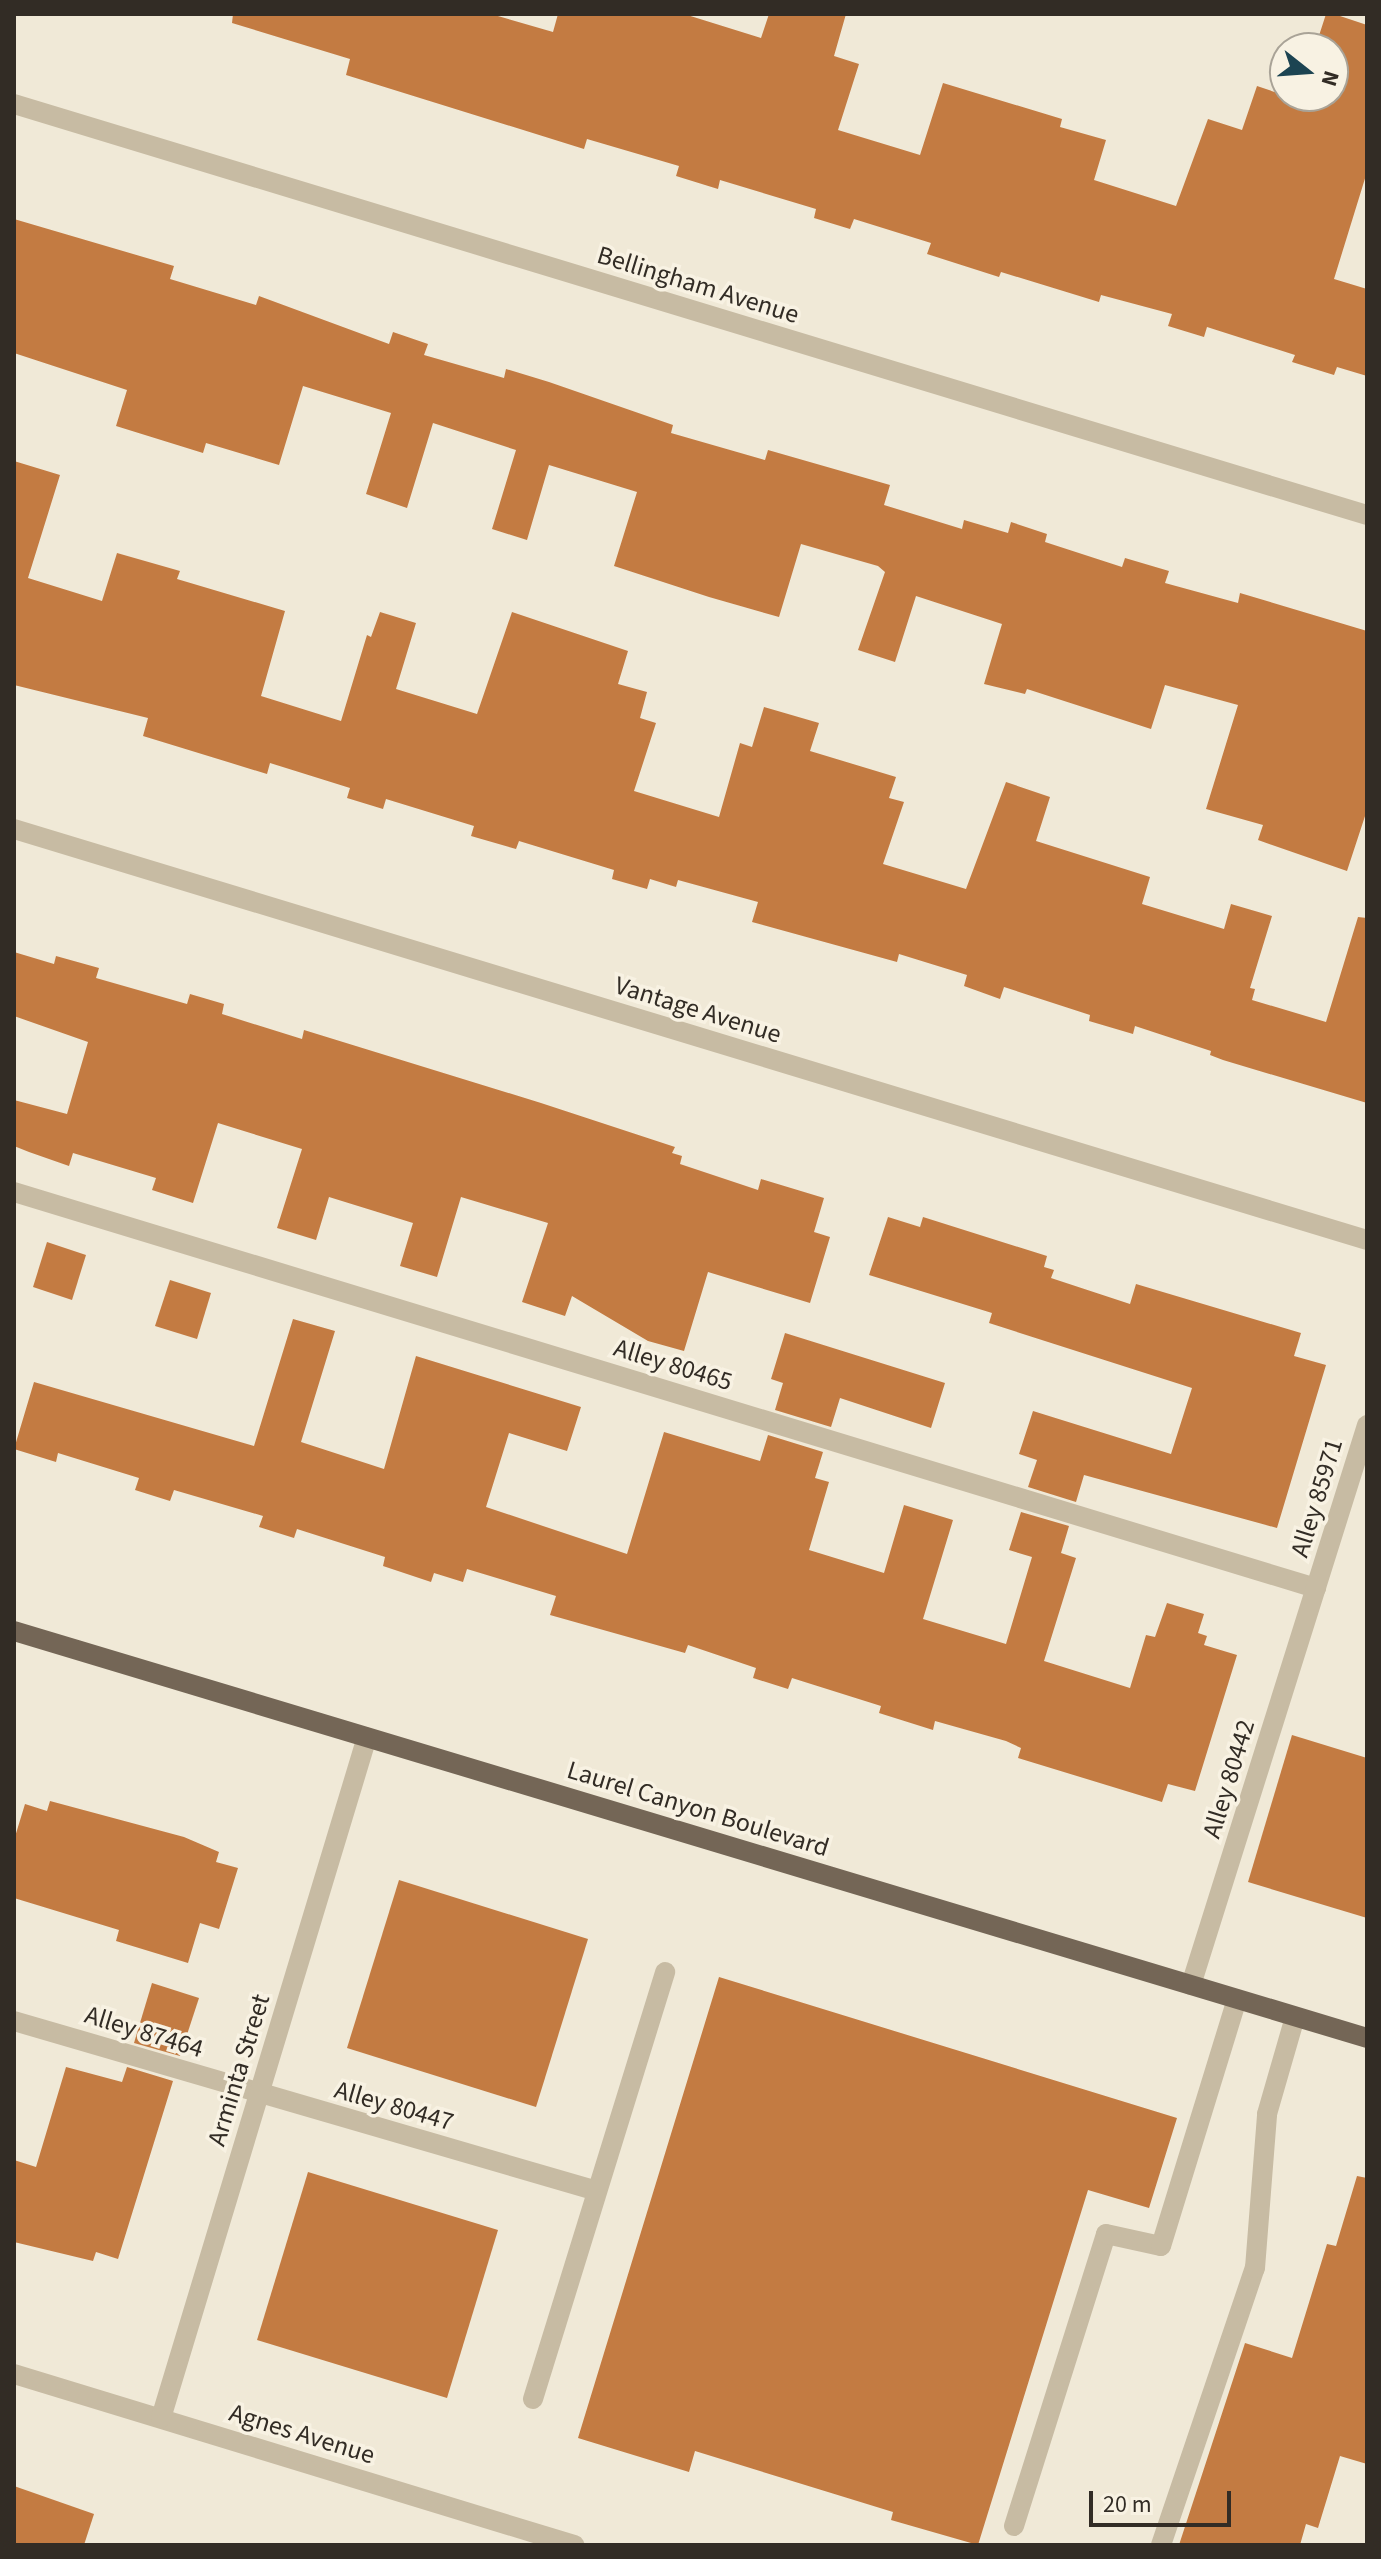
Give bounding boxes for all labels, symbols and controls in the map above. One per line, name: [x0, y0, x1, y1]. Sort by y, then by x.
north arrow: [1269, 32, 1349, 112]
text: N: [1313, 67, 1347, 90]
street label: Bellingham Avenue: [593, 239, 803, 331]
street label: Vantage Avenue: [611, 970, 785, 1050]
street label: Alley 80465: [610, 1332, 736, 1398]
street label: Alley 85971: [1284, 1435, 1350, 1561]
street label: Alley 80442: [1196, 1716, 1262, 1842]
street label: Laurel Canyon Boulevard: [563, 1754, 833, 1864]
street label: Arminta Street: [201, 1990, 277, 2150]
street label: Alley 87464: [81, 1999, 207, 2065]
street label: Alley 80447: [331, 2074, 457, 2138]
street label: Agnes Avenue: [225, 2397, 379, 2471]
scale bar: [1093, 2475, 1235, 2525]
text: 20 m: [1103, 2487, 1152, 2522]

